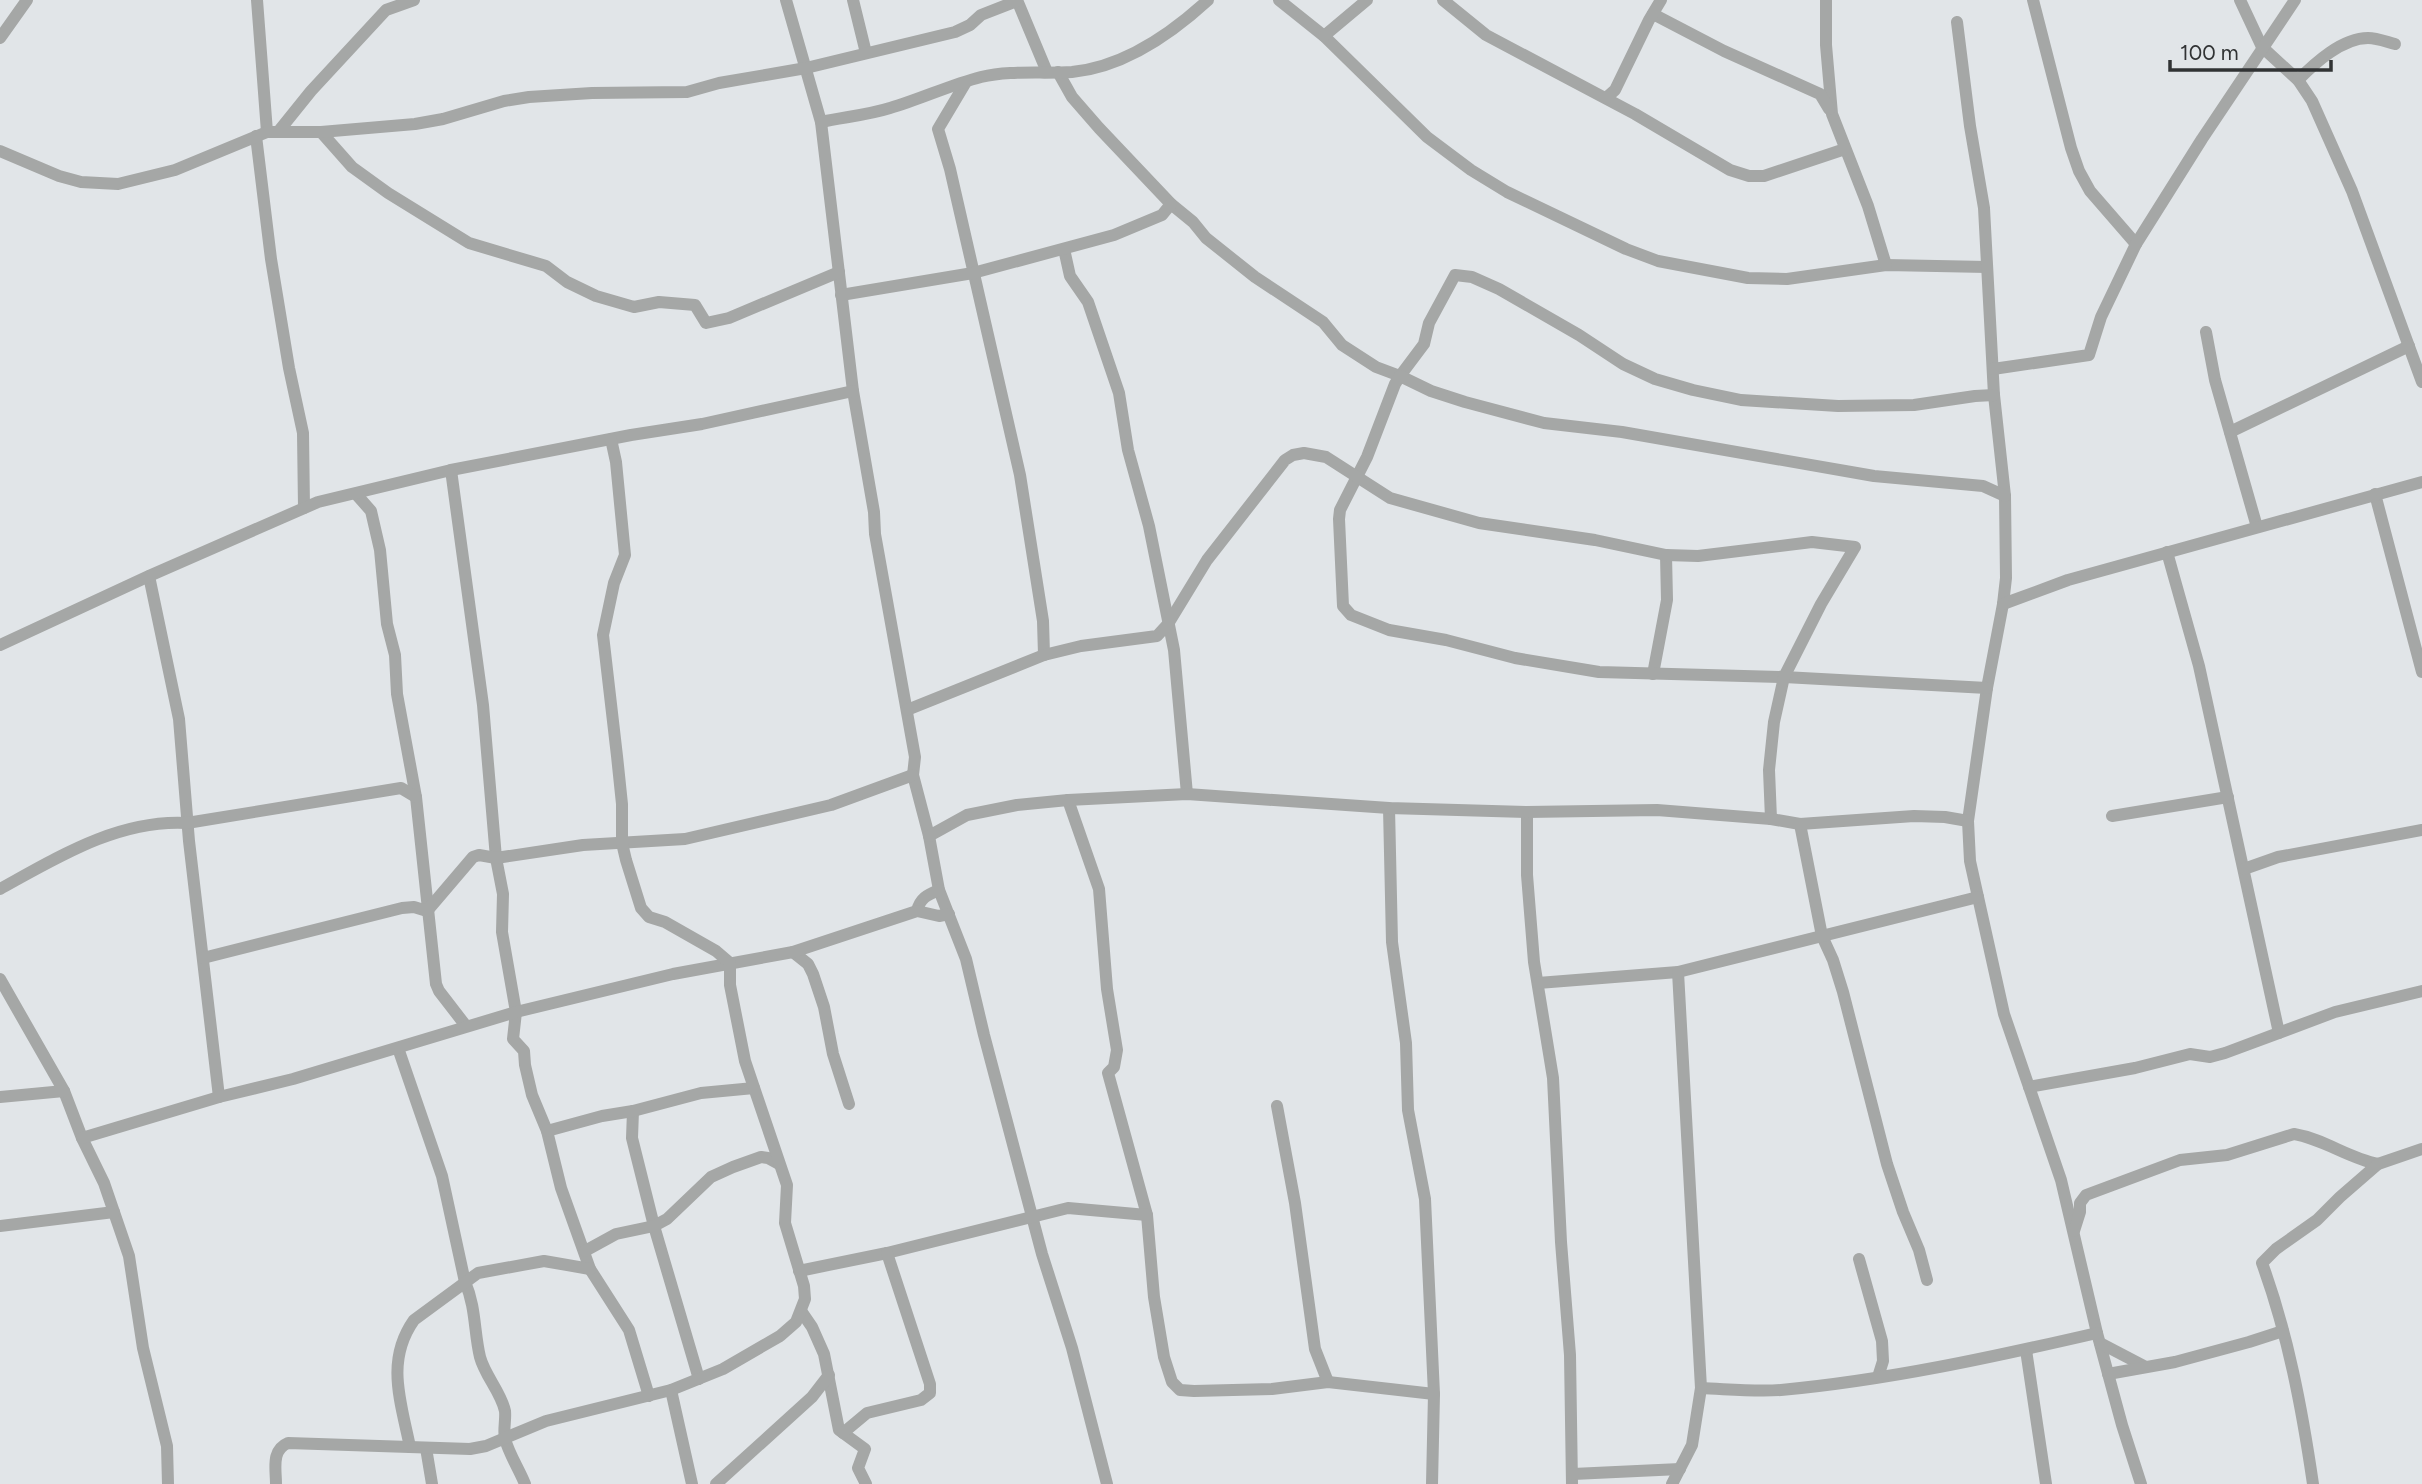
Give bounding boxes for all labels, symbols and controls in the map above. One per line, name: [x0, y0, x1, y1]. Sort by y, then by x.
scale bar: [2170, 28, 2331, 72]
text: 100 m: [2180, 40, 2239, 65]

